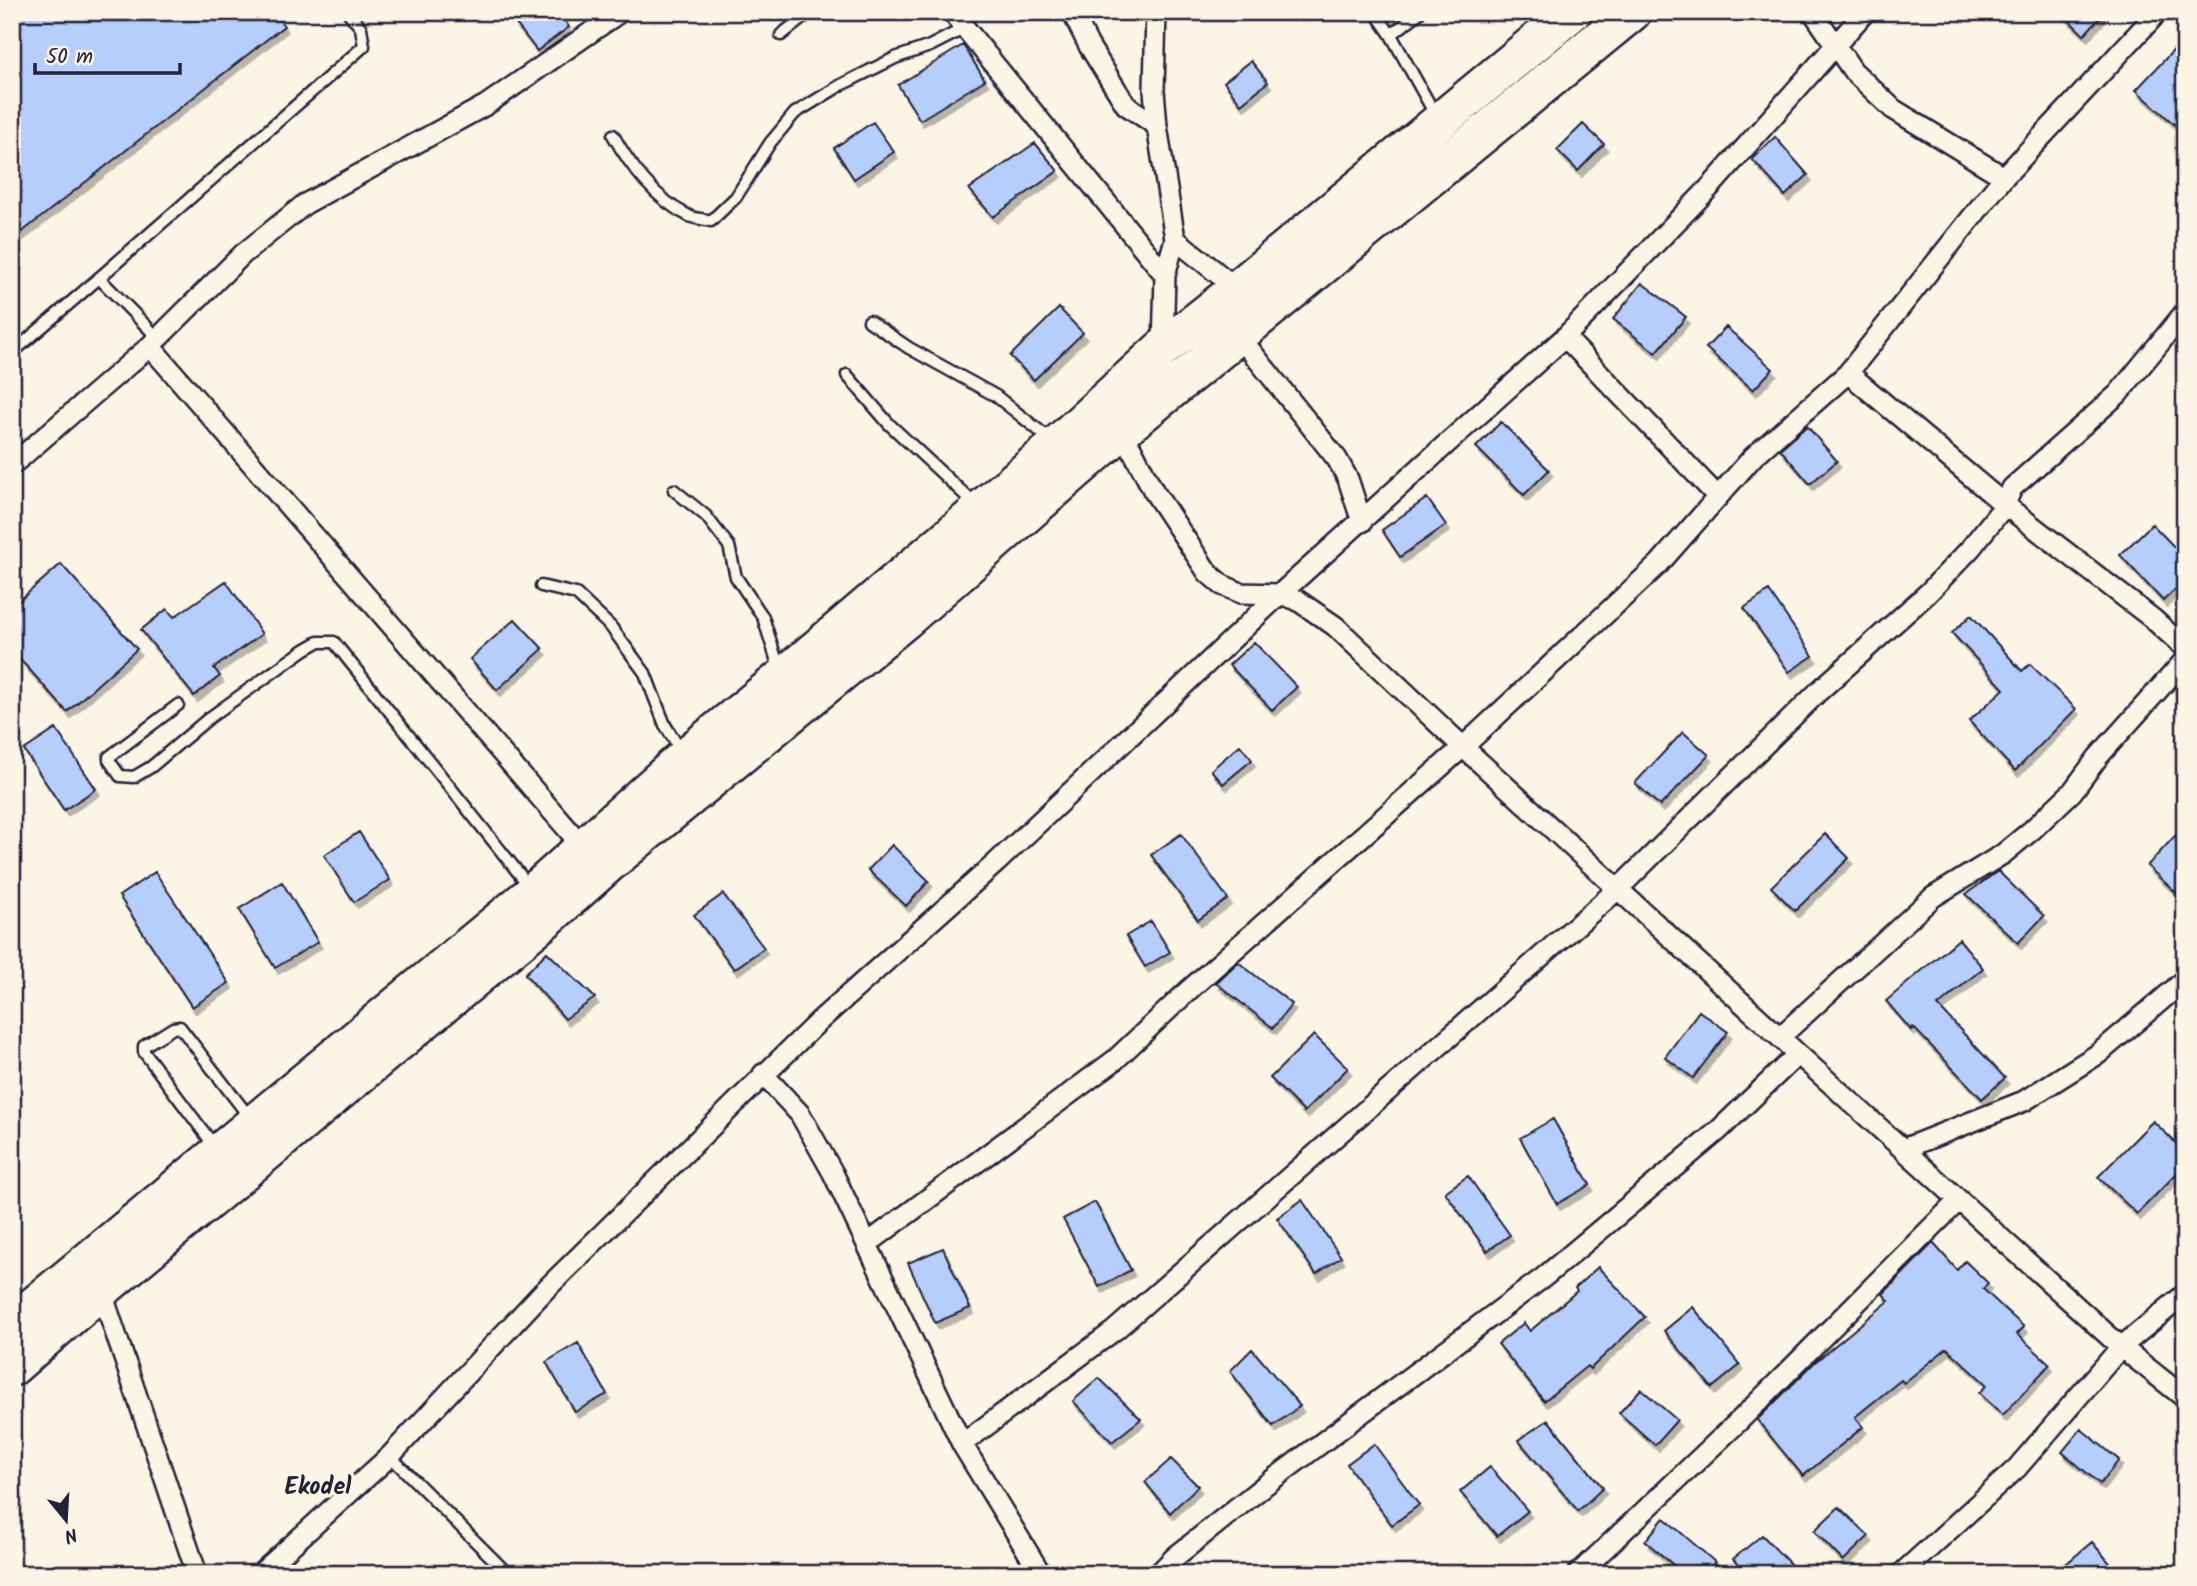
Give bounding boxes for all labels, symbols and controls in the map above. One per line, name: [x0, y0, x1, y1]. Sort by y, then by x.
scale bar: [35, 32, 180, 76]
text: 50 m: [46, 41, 93, 74]
district label: Ekodel: [284, 1468, 352, 1507]
north arrow: [32, 1484, 102, 1554]
text: N: [60, 1518, 81, 1550]

